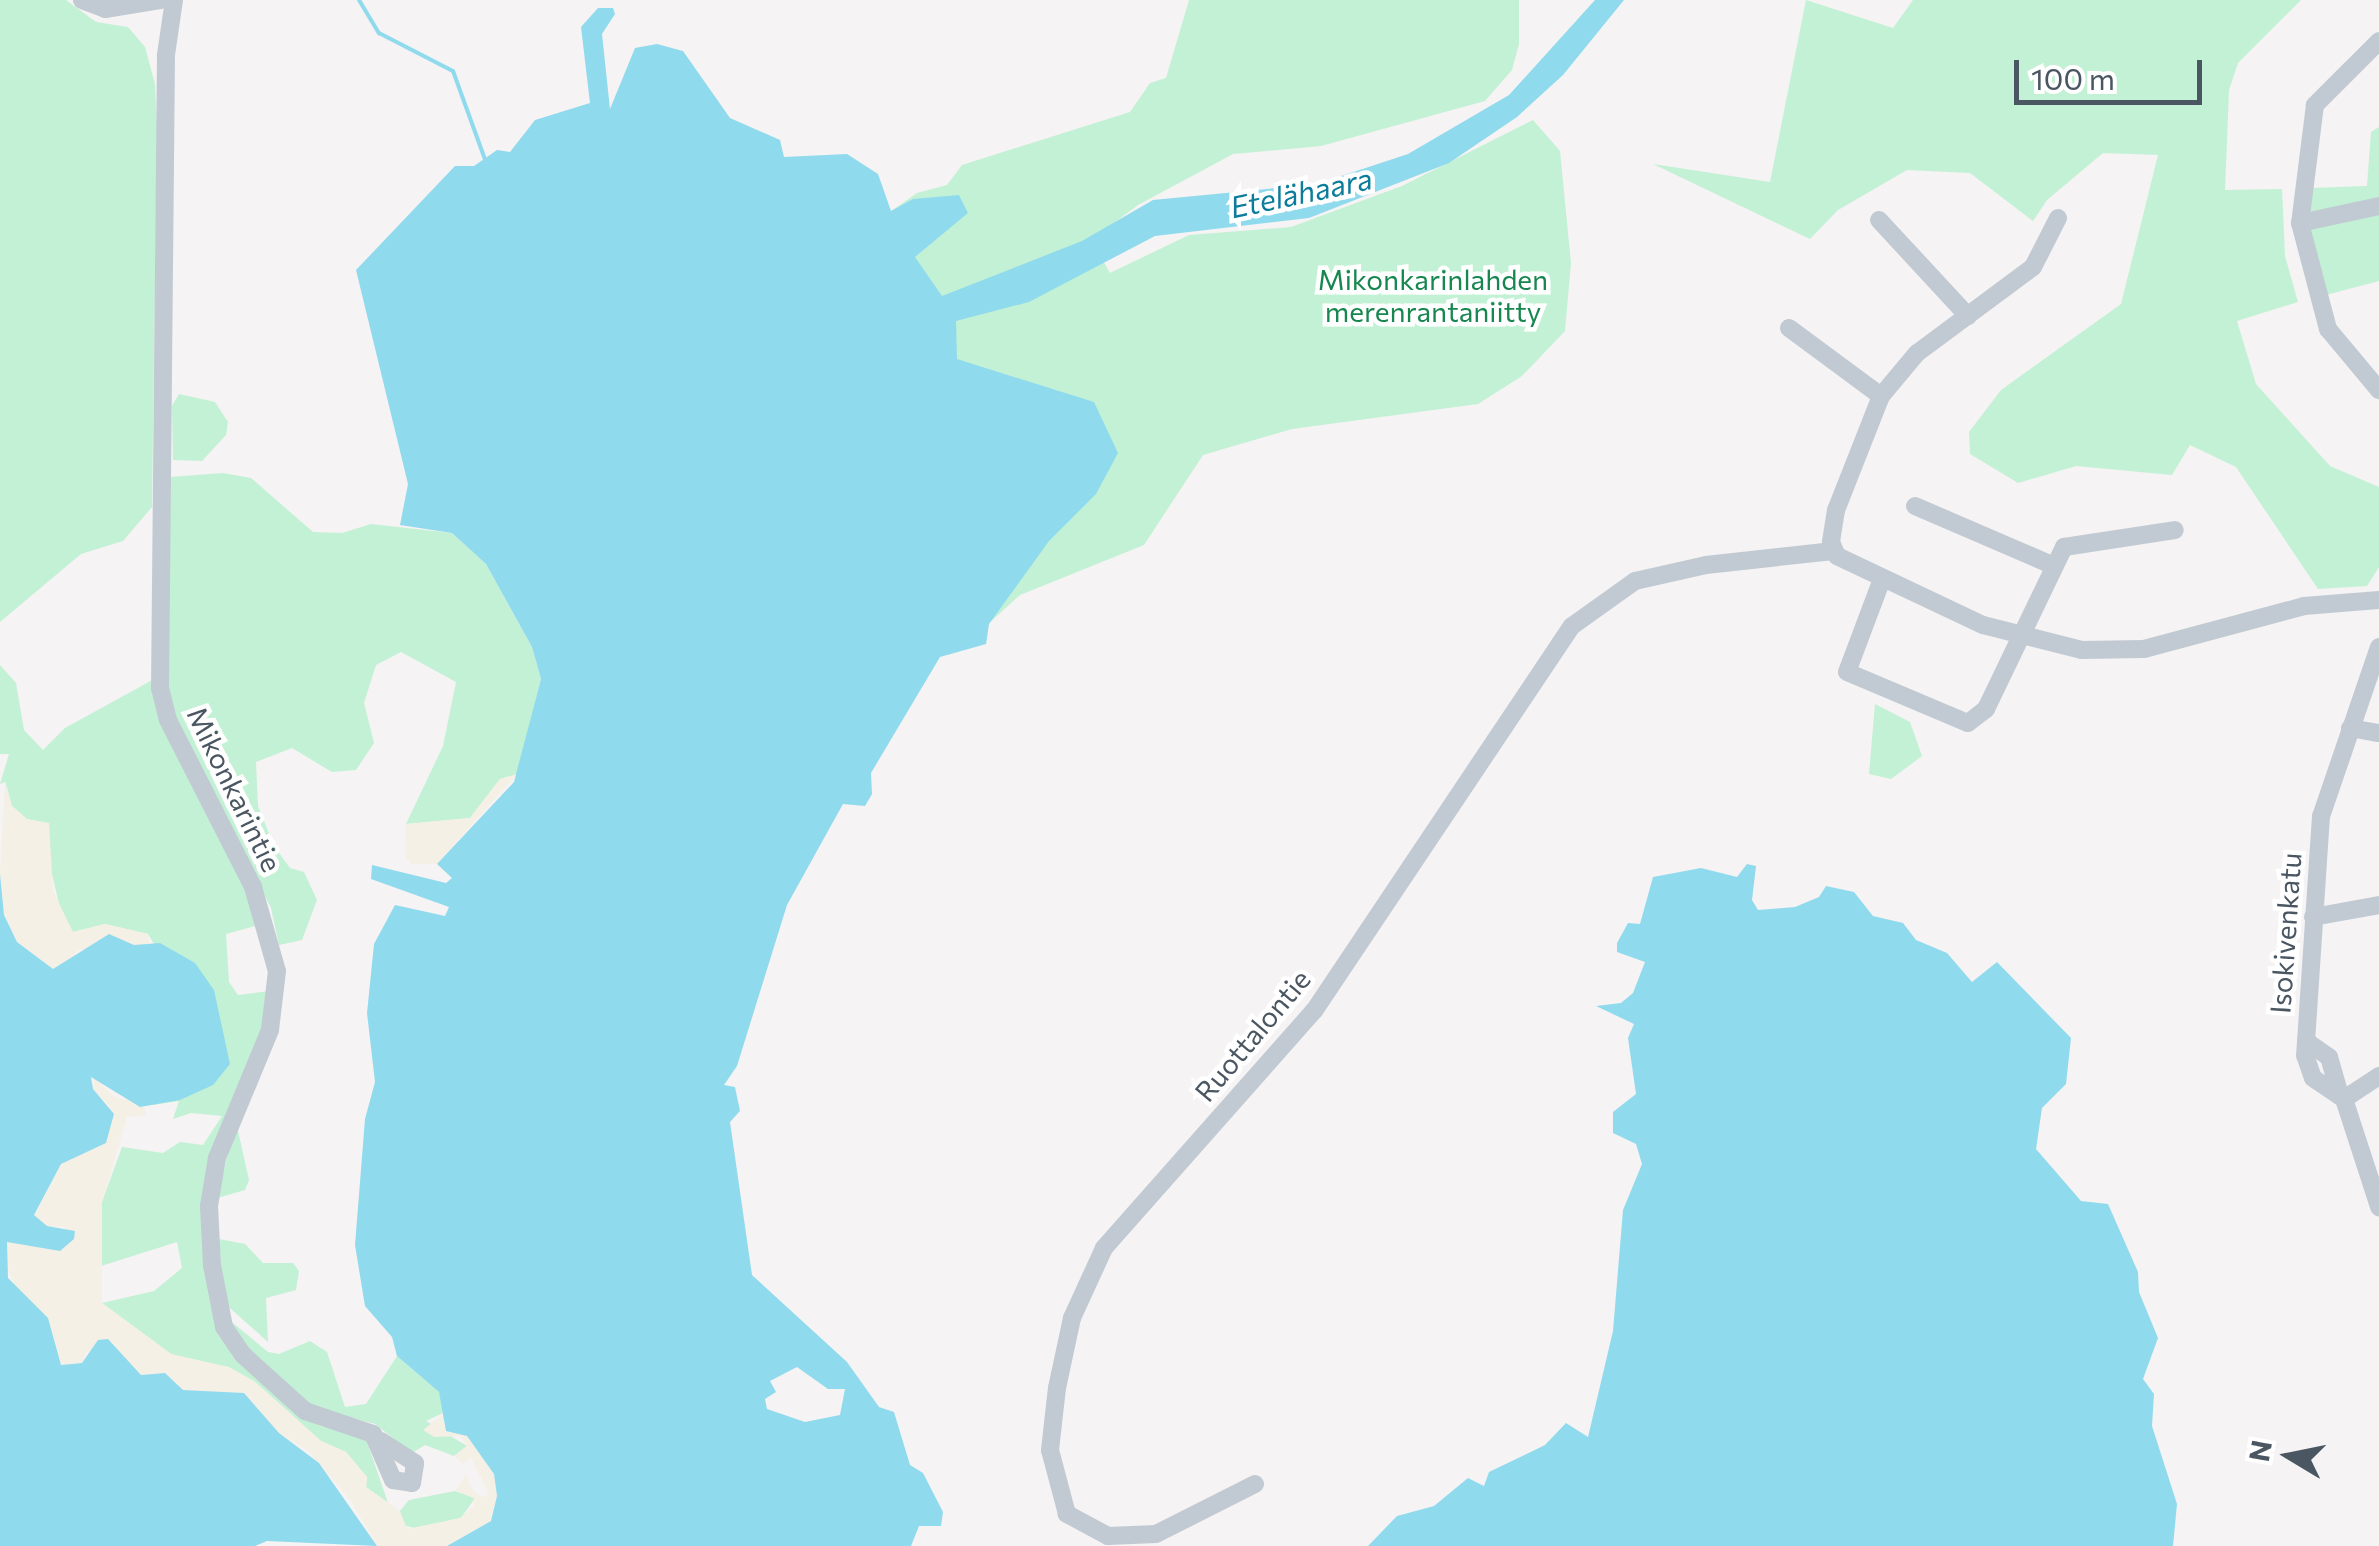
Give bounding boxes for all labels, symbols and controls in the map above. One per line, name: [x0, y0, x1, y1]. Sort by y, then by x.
scale bar: [2019, 40, 2206, 102]
text: 100 m: [2031, 59, 2115, 96]
water label: Etelähaara: [1227, 159, 1375, 225]
park label: Mikonkarinlahden merenrantaniitty: [1318, 262, 1548, 328]
street label: Mikonkarintie: [181, 701, 289, 877]
street label: Isokivenkatu: [2263, 851, 2307, 1015]
street label: Ruottalontie: [1187, 962, 1317, 1108]
north arrow: [2239, 1406, 2339, 1506]
text: N: [2241, 1437, 2278, 1464]

